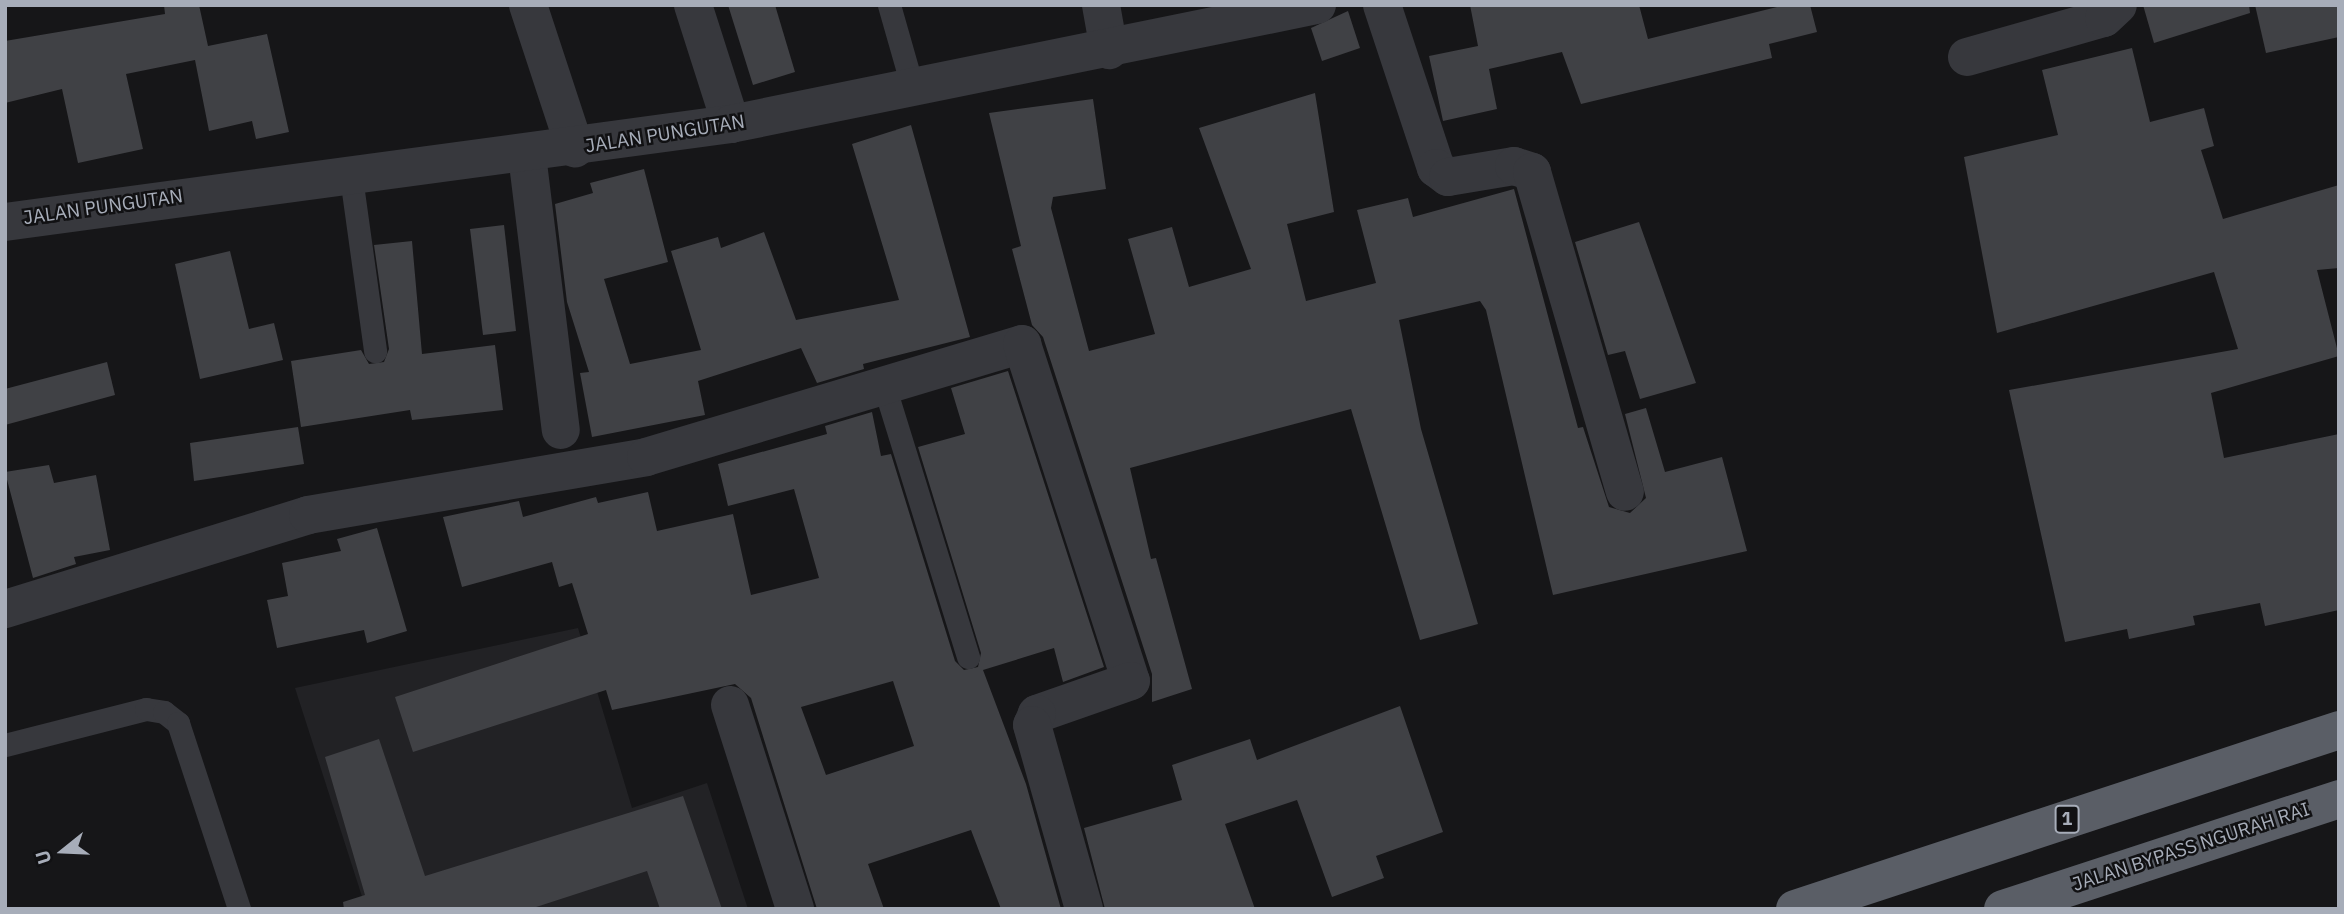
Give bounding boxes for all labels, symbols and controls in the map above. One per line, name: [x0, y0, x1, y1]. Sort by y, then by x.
street label: JALAN PUNGUTAN: [584, 110, 746, 158]
street label: JALAN PUNGUTAN: [22, 185, 184, 229]
street label: JALAN BYPASS NGURAH RAI: [2070, 798, 2312, 896]
road number: 1: [2053, 804, 2081, 834]
north arrow: [28, 816, 98, 886]
text: U: [30, 848, 56, 867]

